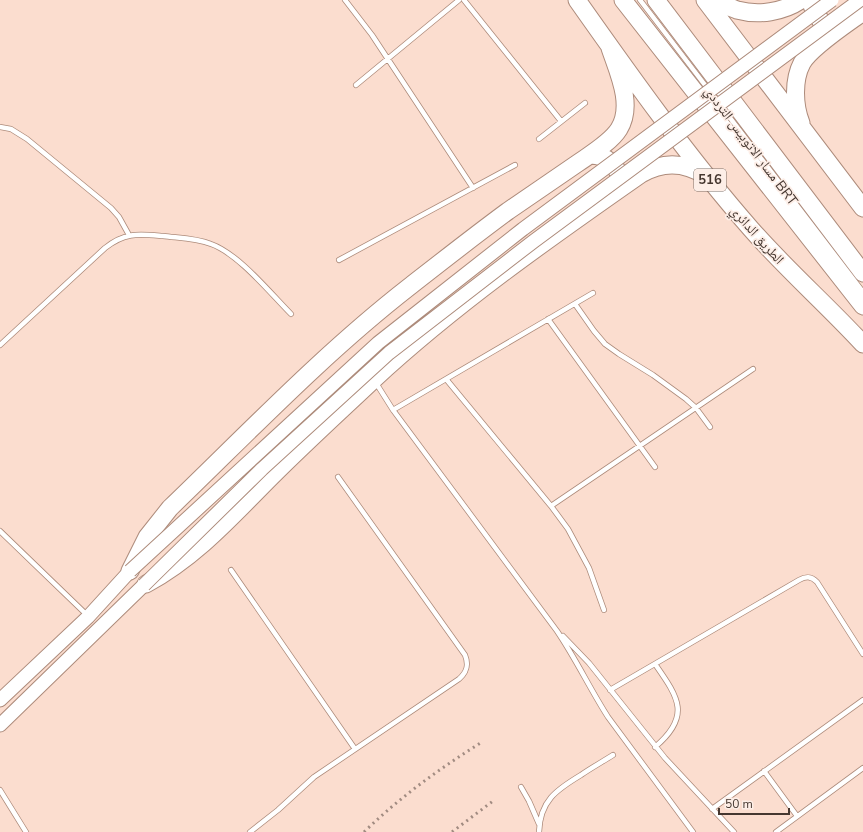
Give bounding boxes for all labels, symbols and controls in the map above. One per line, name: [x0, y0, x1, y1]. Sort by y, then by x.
street label: مسار الاتوبيس الترددي BRT: [699, 83, 802, 211]
road number: 516: [694, 169, 726, 191]
street label: الطريق الدائري: [725, 202, 788, 269]
scale bar: [719, 790, 789, 816]
text: 50 m: [725, 796, 753, 812]

